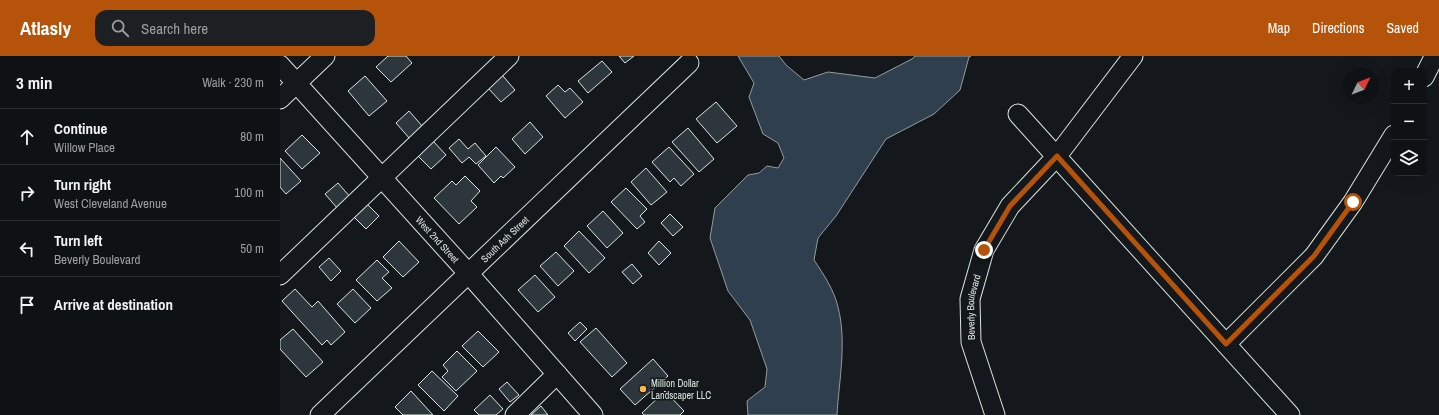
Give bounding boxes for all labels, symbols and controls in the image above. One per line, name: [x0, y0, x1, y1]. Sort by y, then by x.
search box: [95, 10, 375, 46]
text: Atlasly: [20, 15, 71, 41]
icon: search: [109, 17, 131, 39]
text: Search here: [141, 18, 208, 39]
text: Map: [1268, 19, 1290, 37]
text: Directions: [1312, 19, 1364, 37]
text: Saved: [1386, 19, 1419, 37]
north arrow: [1343, 68, 1379, 104]
map controls: [1391, 68, 1427, 176]
button: +: [1391, 68, 1427, 104]
text: 3 min: [16, 71, 52, 94]
text: Walk · 230 m: [202, 74, 264, 91]
button: −: [1391, 104, 1427, 140]
text: Continue: [54, 118, 107, 139]
icon: ahead: [16, 126, 38, 148]
text: 80 m: [240, 128, 264, 145]
text: Willow Place: [54, 139, 115, 156]
button: layers: [1391, 140, 1427, 176]
text: Turn right: [54, 174, 111, 195]
icon: right: [16, 182, 38, 204]
text: 100 m: [234, 184, 264, 201]
route start: [1344, 193, 1362, 211]
text: West Cleveland Avenue: [54, 195, 167, 212]
street label: West 2nd Street: [413, 213, 463, 266]
street label: South Ash Street: [478, 213, 532, 265]
text: Turn left: [54, 230, 102, 251]
icon: left: [16, 238, 38, 260]
text: 50 m: [240, 240, 264, 257]
route end: [975, 241, 993, 259]
text: Beverly Boulevard: [54, 251, 141, 268]
street label: Beverly Boulevard: [963, 273, 983, 340]
icon: arrive: [16, 294, 38, 316]
text: Arrive at destination: [54, 294, 173, 315]
place label: Million Dollar Landscaper LLC: [651, 377, 711, 402]
marker: Million Dollar Landscaper LLC: [638, 384, 648, 394]

